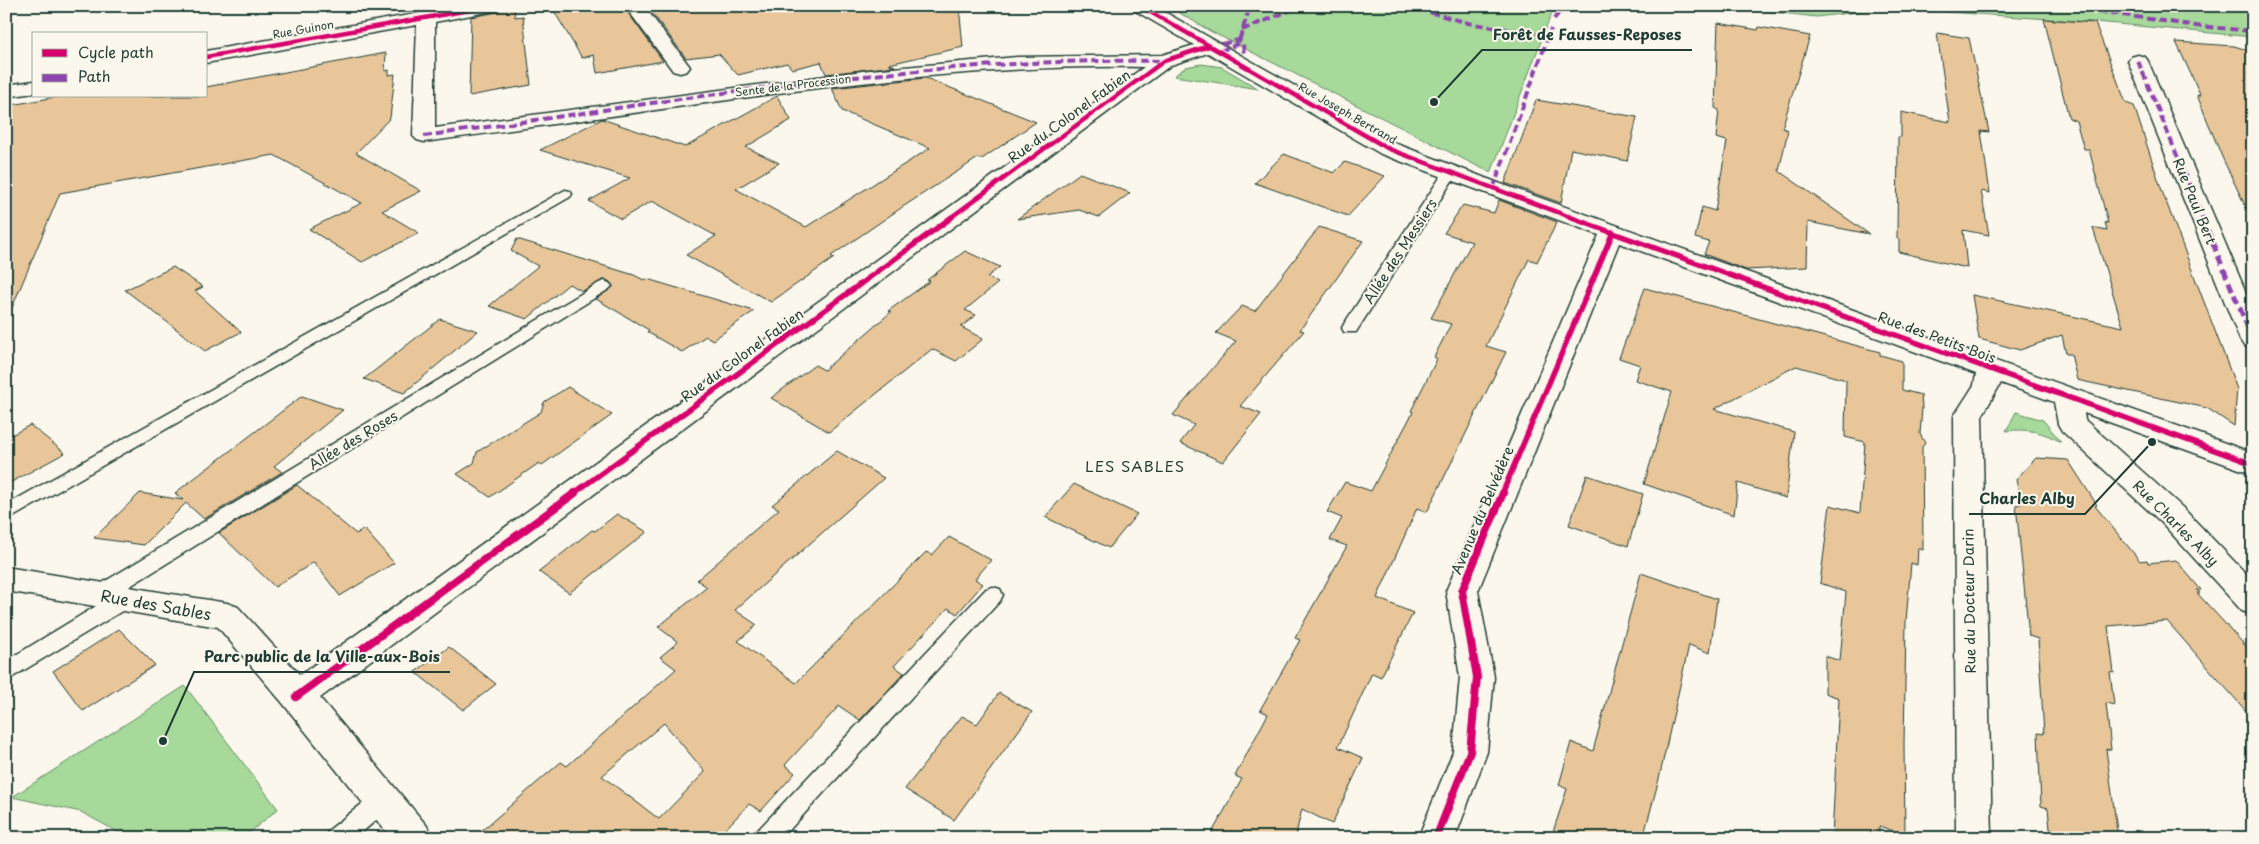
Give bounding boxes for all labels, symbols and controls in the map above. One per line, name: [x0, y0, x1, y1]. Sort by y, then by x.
street label: Rue Guinon: [271, 15, 335, 43]
callout: Forêt de Fausses-Reposes: [1482, 20, 1692, 50]
text: Forêt de Fausses-Reposes: [1493, 22, 1681, 45]
legend: [32, 32, 208, 98]
text: Cycle path: [78, 40, 154, 63]
text: Path: [78, 64, 110, 87]
street label: Rue du Colonel Fabien: [1003, 64, 1135, 168]
street label: Sente de la Procession: [734, 69, 852, 101]
street label: Rue Joseph Bertrand: [1296, 78, 1401, 148]
street label: Rue Paul Bert: [2168, 154, 2222, 248]
street label: Allée des Messiers: [1358, 194, 1442, 308]
street label: Rue du Colonel Fabien: [676, 303, 808, 407]
street label: Rue des Petits Bois: [1875, 306, 1999, 368]
street label: Allée des Roses: [305, 405, 401, 475]
street label: Avenue du Belvédère: [1445, 442, 1519, 577]
district label: LES SABLES: [1085, 454, 1185, 477]
street label: Rue Charles Alby: [2128, 475, 2224, 571]
callout: Charles Alby: [1969, 484, 2085, 514]
text: Charles Alby: [1979, 486, 2075, 509]
street label: Rue du Docteur Darin: [1957, 528, 1981, 674]
street label: Rue des Sables: [99, 582, 213, 626]
callout: Parc public de la Ville-aux-Bois: [194, 642, 450, 672]
text: Parc public de la Ville-aux-Bois: [204, 644, 440, 667]

